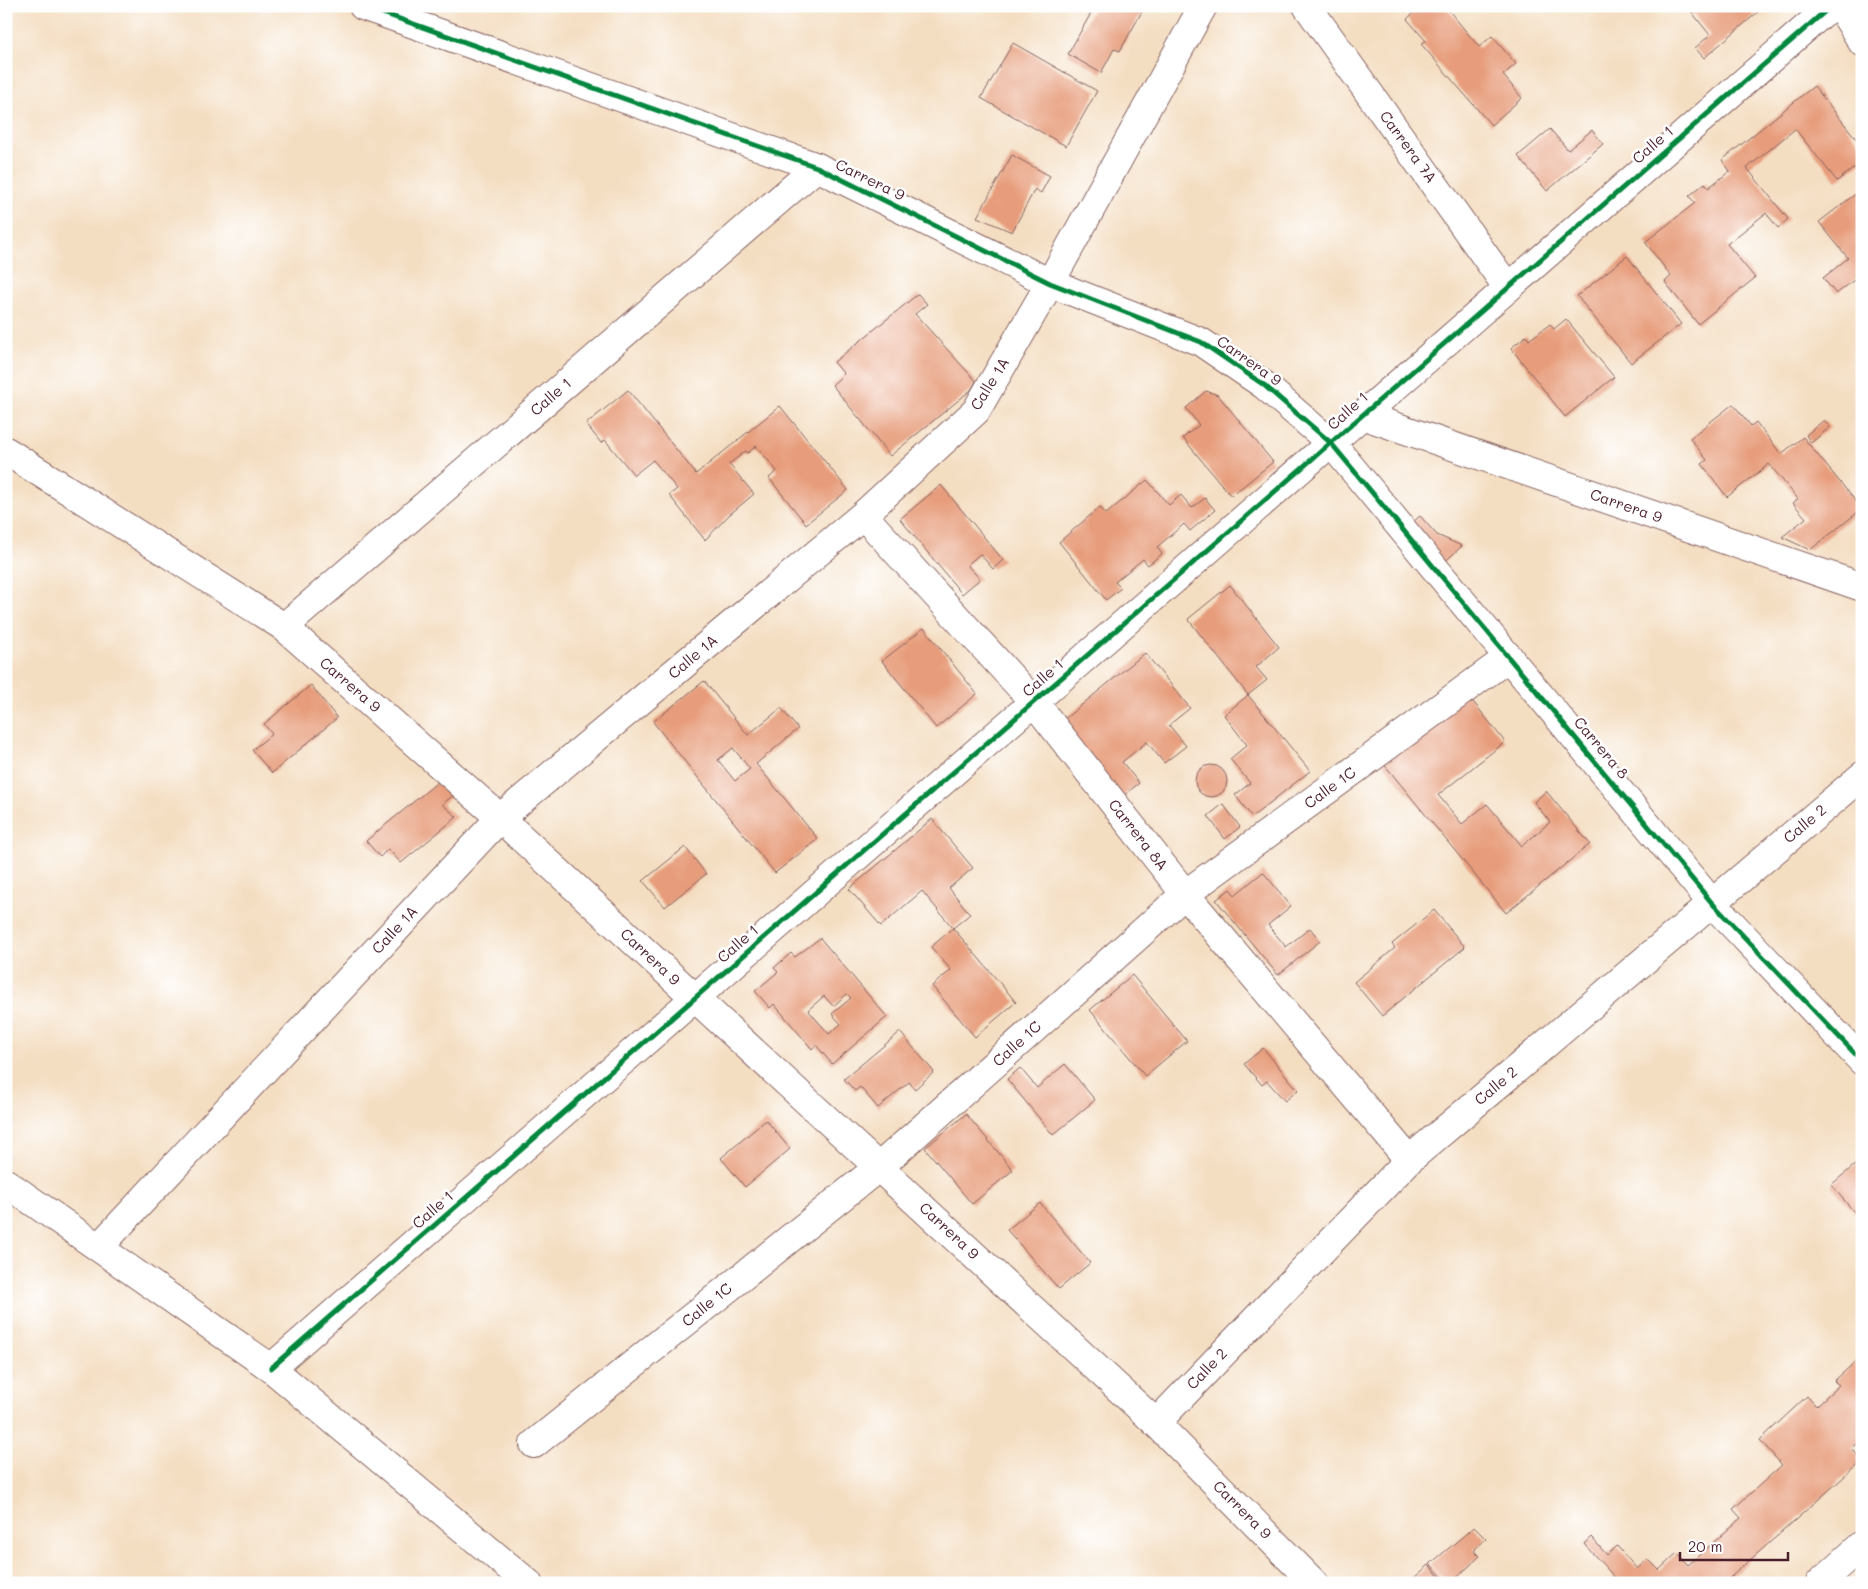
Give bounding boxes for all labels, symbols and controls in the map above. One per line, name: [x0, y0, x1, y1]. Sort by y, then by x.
street label: Carrera 7A: [1376, 106, 1442, 187]
street label: Calle 1: [1628, 121, 1677, 168]
street label: Carrera 9: [832, 154, 909, 205]
street label: Carrera 9: [1213, 330, 1286, 390]
street label: Calle 1A: [965, 353, 1013, 414]
street label: Calle 1: [526, 373, 575, 420]
street label: Calle 1: [1323, 387, 1372, 434]
street label: Carrera 9: [1588, 483, 1665, 527]
street label: Calle 1A: [663, 630, 721, 683]
street label: Carrera 9: [316, 652, 386, 716]
street label: Calle 1: [1018, 654, 1067, 701]
street label: Carrera 8: [1570, 712, 1634, 783]
street label: Calle 1C: [1300, 762, 1359, 813]
street label: Carrera 8A: [1105, 795, 1173, 874]
street label: Calle 2: [1779, 799, 1830, 847]
street label: Calle 1A: [367, 901, 422, 958]
street label: Calle 1: [713, 920, 762, 967]
street label: Carrera 9: [616, 923, 685, 989]
street label: Calle 1C: [988, 1016, 1045, 1070]
street label: Calle 2: [1470, 1061, 1521, 1109]
street label: Calle 1: [408, 1186, 457, 1233]
street label: Carrera 9: [915, 1197, 984, 1263]
street label: Calle 1C: [677, 1278, 736, 1331]
street label: Calle 2: [1182, 1343, 1231, 1393]
street label: Carrera 9: [1209, 1476, 1276, 1543]
scale bar: [1680, 1529, 1788, 1561]
text: 20 m: [1688, 1536, 1722, 1556]

